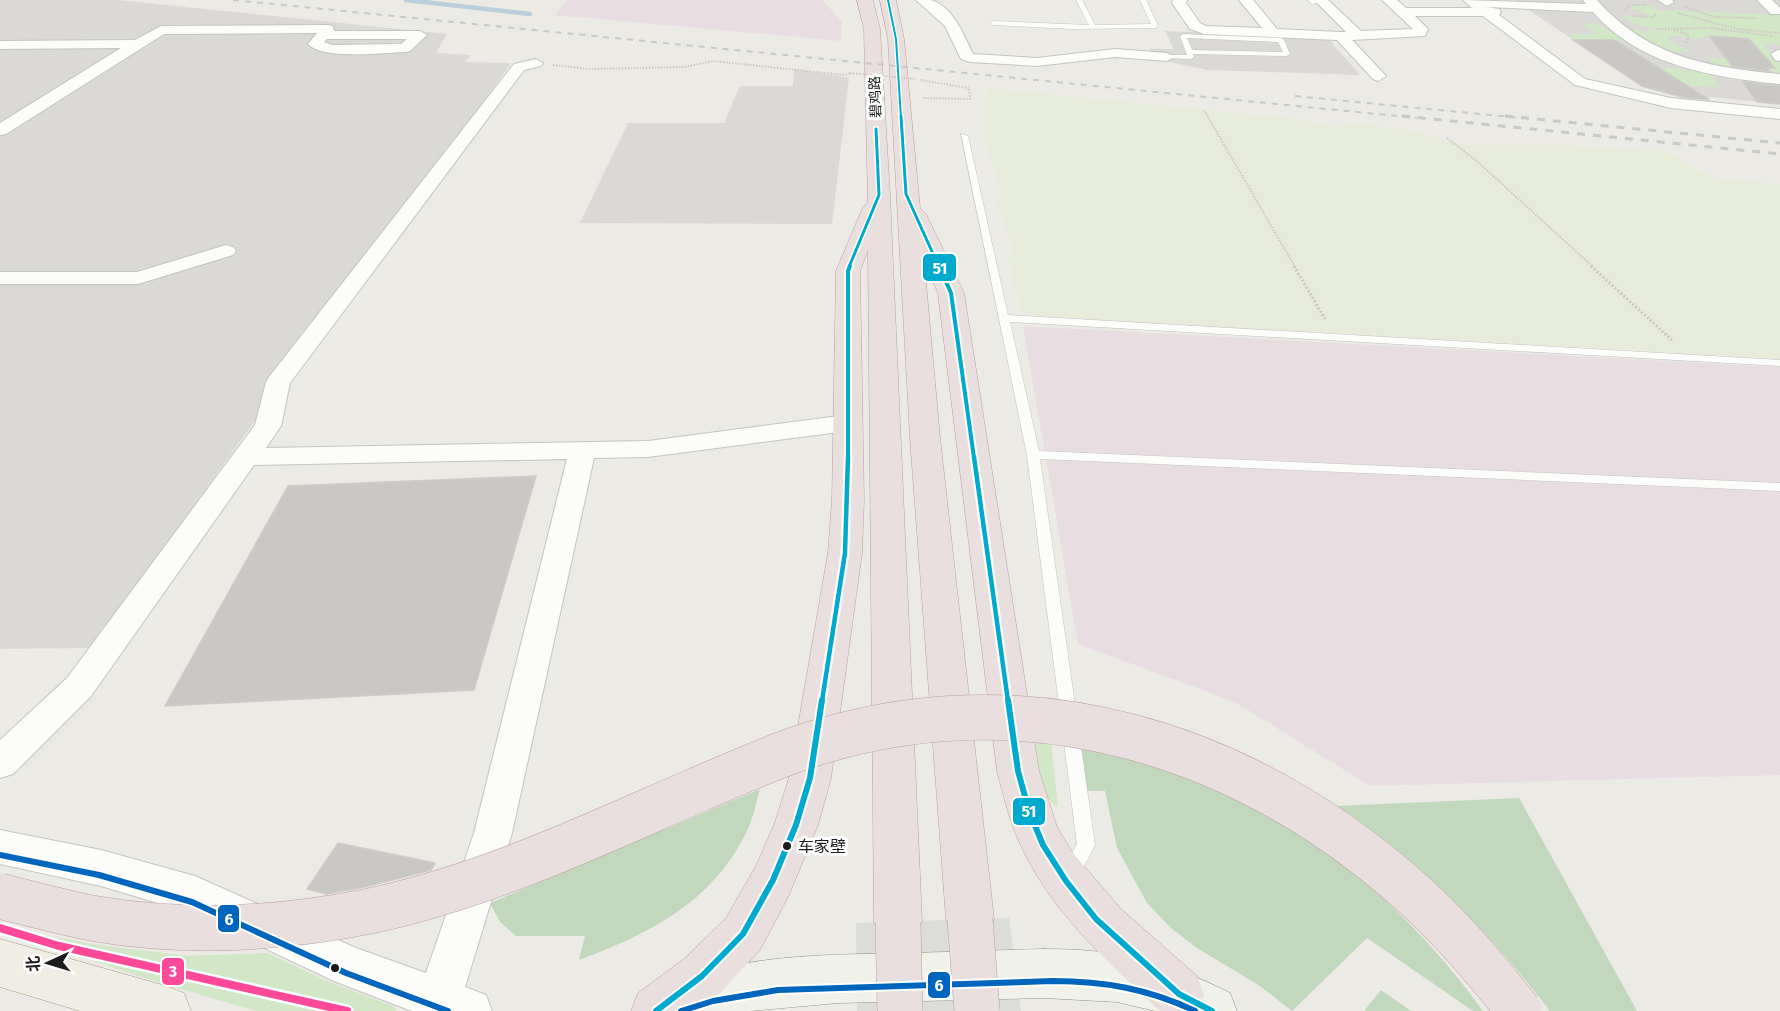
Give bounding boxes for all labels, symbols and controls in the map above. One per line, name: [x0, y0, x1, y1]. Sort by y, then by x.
street label: 碧鸡路: [866, 76, 885, 118]
line badge: 51: [922, 253, 957, 282]
text: 51: [932, 259, 948, 278]
line badge: 51: [1012, 797, 1046, 826]
text: 51: [1021, 802, 1037, 821]
place label: 车家壁: [798, 837, 846, 856]
marker: 车家壁: [781, 840, 793, 852]
line badge: 6: [217, 904, 240, 933]
text: 6: [224, 910, 234, 929]
north arrow: [18, 933, 78, 993]
text: 北: [23, 955, 44, 973]
line badge: 3: [161, 957, 185, 986]
text: 3: [168, 962, 177, 981]
unlabelled marker: [329, 962, 341, 974]
line badge: 6: [927, 971, 951, 999]
text: 6: [934, 976, 944, 995]

